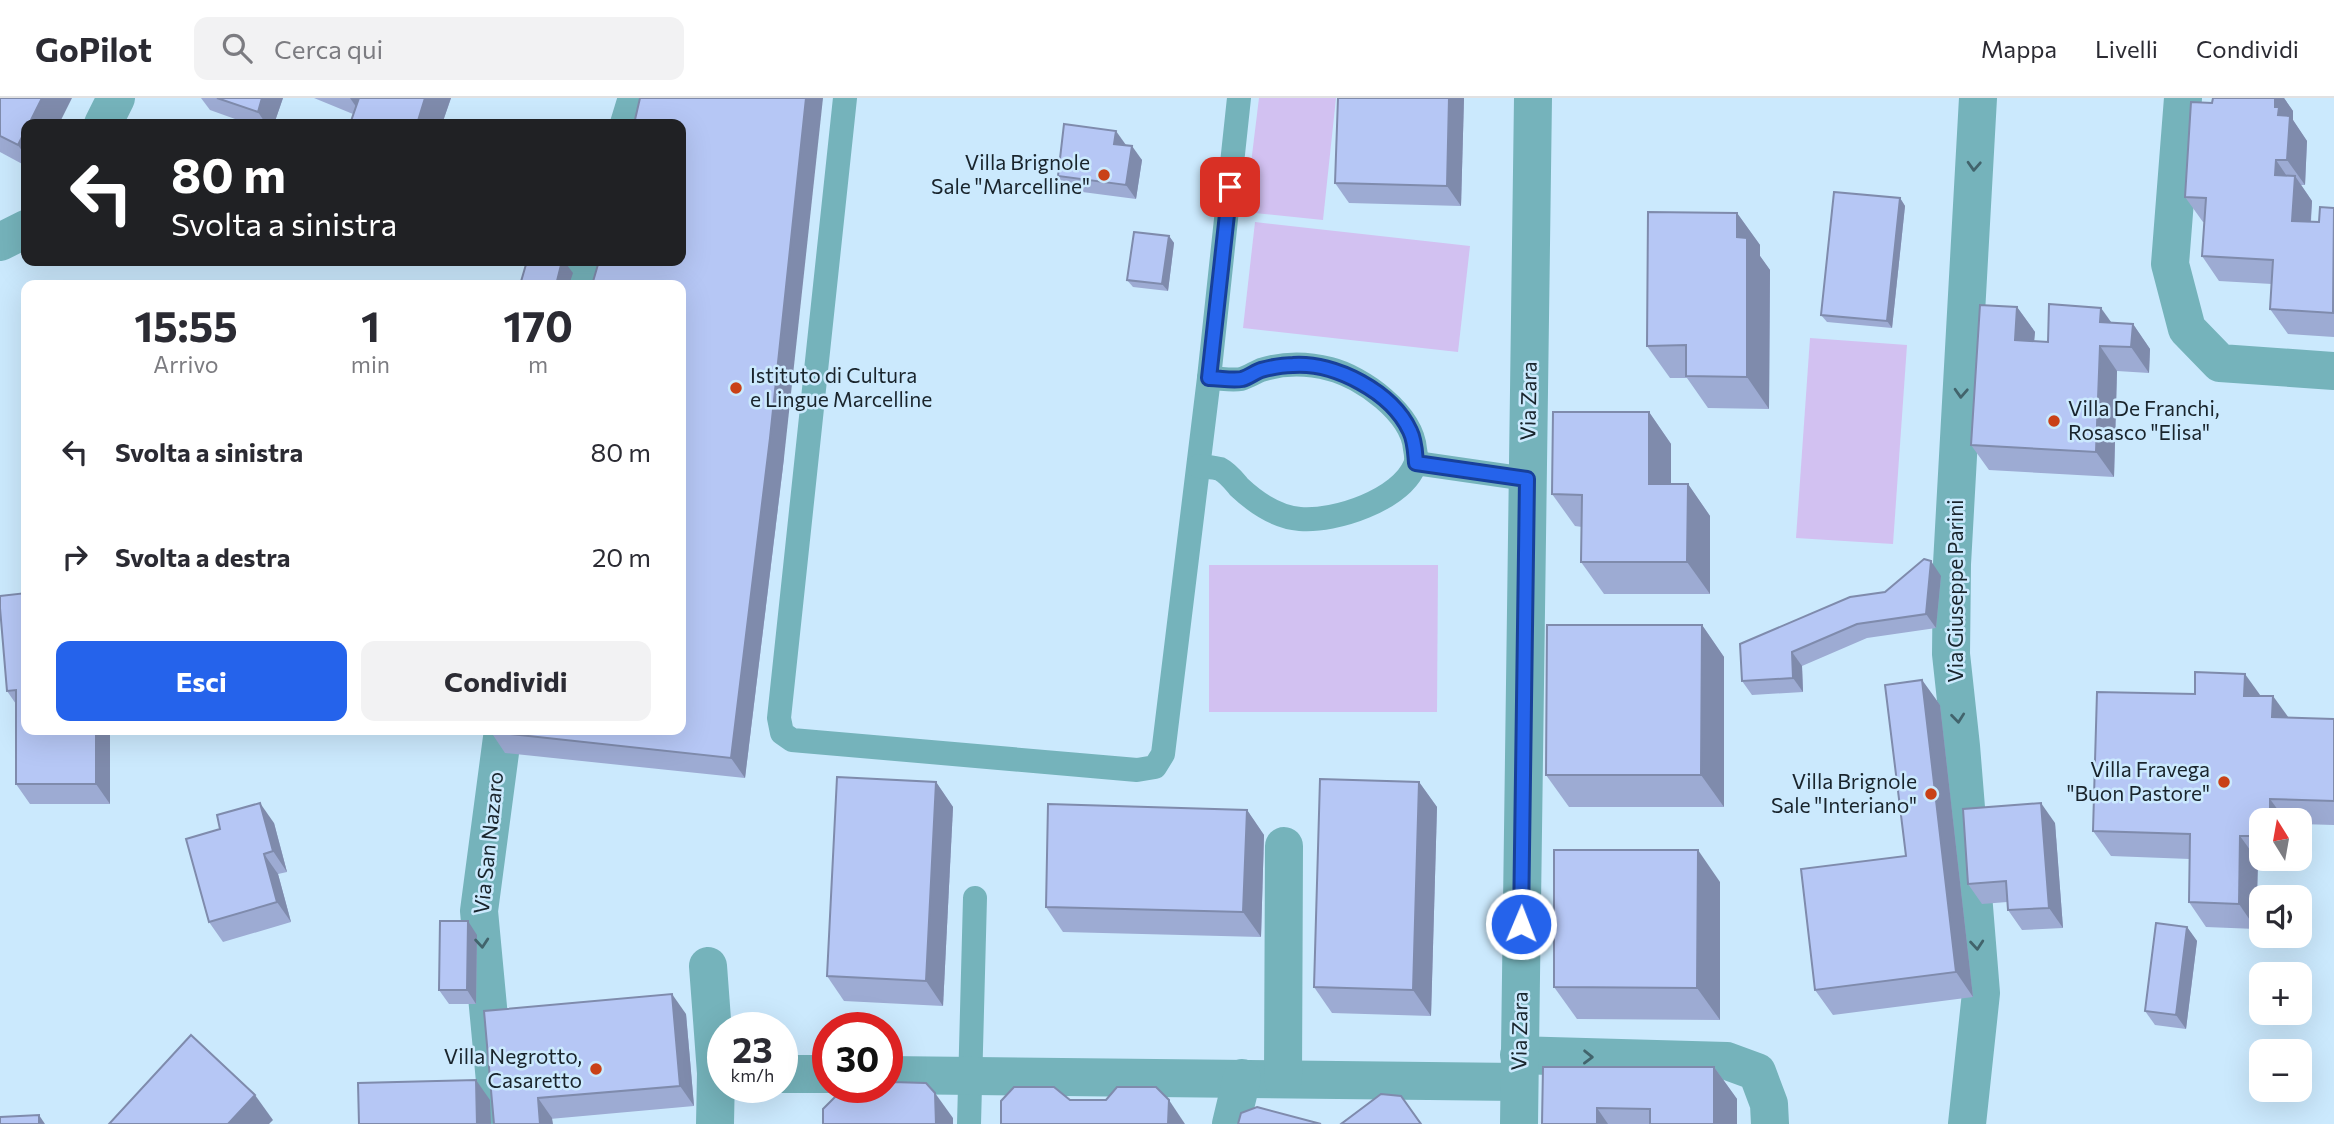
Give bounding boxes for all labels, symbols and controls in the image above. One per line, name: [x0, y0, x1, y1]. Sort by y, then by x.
search box: [194, 17, 684, 80]
text: GoPilot: [35, 28, 152, 69]
icon: search: [218, 29, 256, 67]
text: Cerca qui: [274, 33, 383, 64]
text: Mappa: [1981, 34, 2057, 63]
text: Livelli: [2095, 34, 2158, 63]
text: Condividi: [2196, 34, 2299, 63]
text: 80 m: [171, 143, 286, 203]
icon: left: [56, 147, 147, 238]
place label: Villa Brignole Sale "Marcelline": [931, 149, 1090, 198]
pin: [1200, 157, 1260, 217]
one-way arrow: [1967, 161, 1982, 172]
marker: Villa Brignole Sale "Marcelline": [1096, 167, 1112, 183]
icon: arrive: [1211, 168, 1249, 206]
text: Svolta a sinistra: [171, 203, 397, 243]
text: 15:55: [134, 299, 238, 351]
text: 1: [361, 299, 380, 351]
text: 170: [503, 299, 573, 351]
text: Arrivo: [153, 350, 219, 378]
text: min: [351, 350, 390, 378]
text: m: [528, 350, 548, 378]
street label: Via Zara: [1514, 361, 1541, 441]
place label: Istituto di Cultura e Lingue Marcelline: [750, 362, 932, 411]
marker: Istituto di Cultura e Lingue Marcelline: [728, 380, 744, 396]
one-way arrow: [1954, 388, 1969, 399]
place label: Villa De Franchi, Rosasco "Elisa": [2068, 395, 2220, 444]
marker: Villa De Franchi, Rosasco "Elisa": [2046, 413, 2062, 429]
icon: left: [56, 433, 94, 471]
text: Svolta a sinistra: [115, 436, 303, 467]
text: 80 m: [591, 436, 651, 467]
street label: Via Giuseppe Parini: [1942, 499, 1967, 683]
icon: right: [56, 538, 94, 576]
text: Svolta a destra: [115, 541, 290, 572]
text: 20 m: [592, 541, 651, 572]
button: Esci: [56, 641, 347, 721]
button: Condividi: [361, 641, 651, 721]
one-way arrow: [1951, 712, 1966, 724]
place label: Villa Fravega "Buon Pastore": [2067, 756, 2210, 805]
place label: Villa Brignole Sale "Interiano": [1771, 768, 1917, 817]
street label: Via San Nazaro: [468, 770, 507, 915]
marker: Villa Fravega "Buon Pastore": [2216, 774, 2232, 790]
marker: Villa Brignole Sale "Interiano": [1923, 786, 1939, 802]
north arrow: [2249, 808, 2312, 872]
map controls: [2249, 808, 2312, 1102]
button: sound: [2249, 885, 2312, 948]
position arrow: [1484, 887, 1558, 961]
one-way arrow: [474, 938, 489, 949]
one-way arrow: [1969, 940, 1984, 951]
button: +: [2249, 962, 2312, 1025]
street label: Via Zara: [1505, 991, 1532, 1071]
speed limit sign: 30: [812, 1012, 903, 1103]
text: 23: [732, 1027, 773, 1070]
button: −: [2249, 1039, 2312, 1102]
place label: Villa Negrotto, Casaretto: [444, 1043, 582, 1092]
one-way arrow: [1583, 1049, 1593, 1065]
marker: Villa Negrotto, Casaretto: [588, 1061, 604, 1077]
text: km/h: [731, 1064, 774, 1086]

